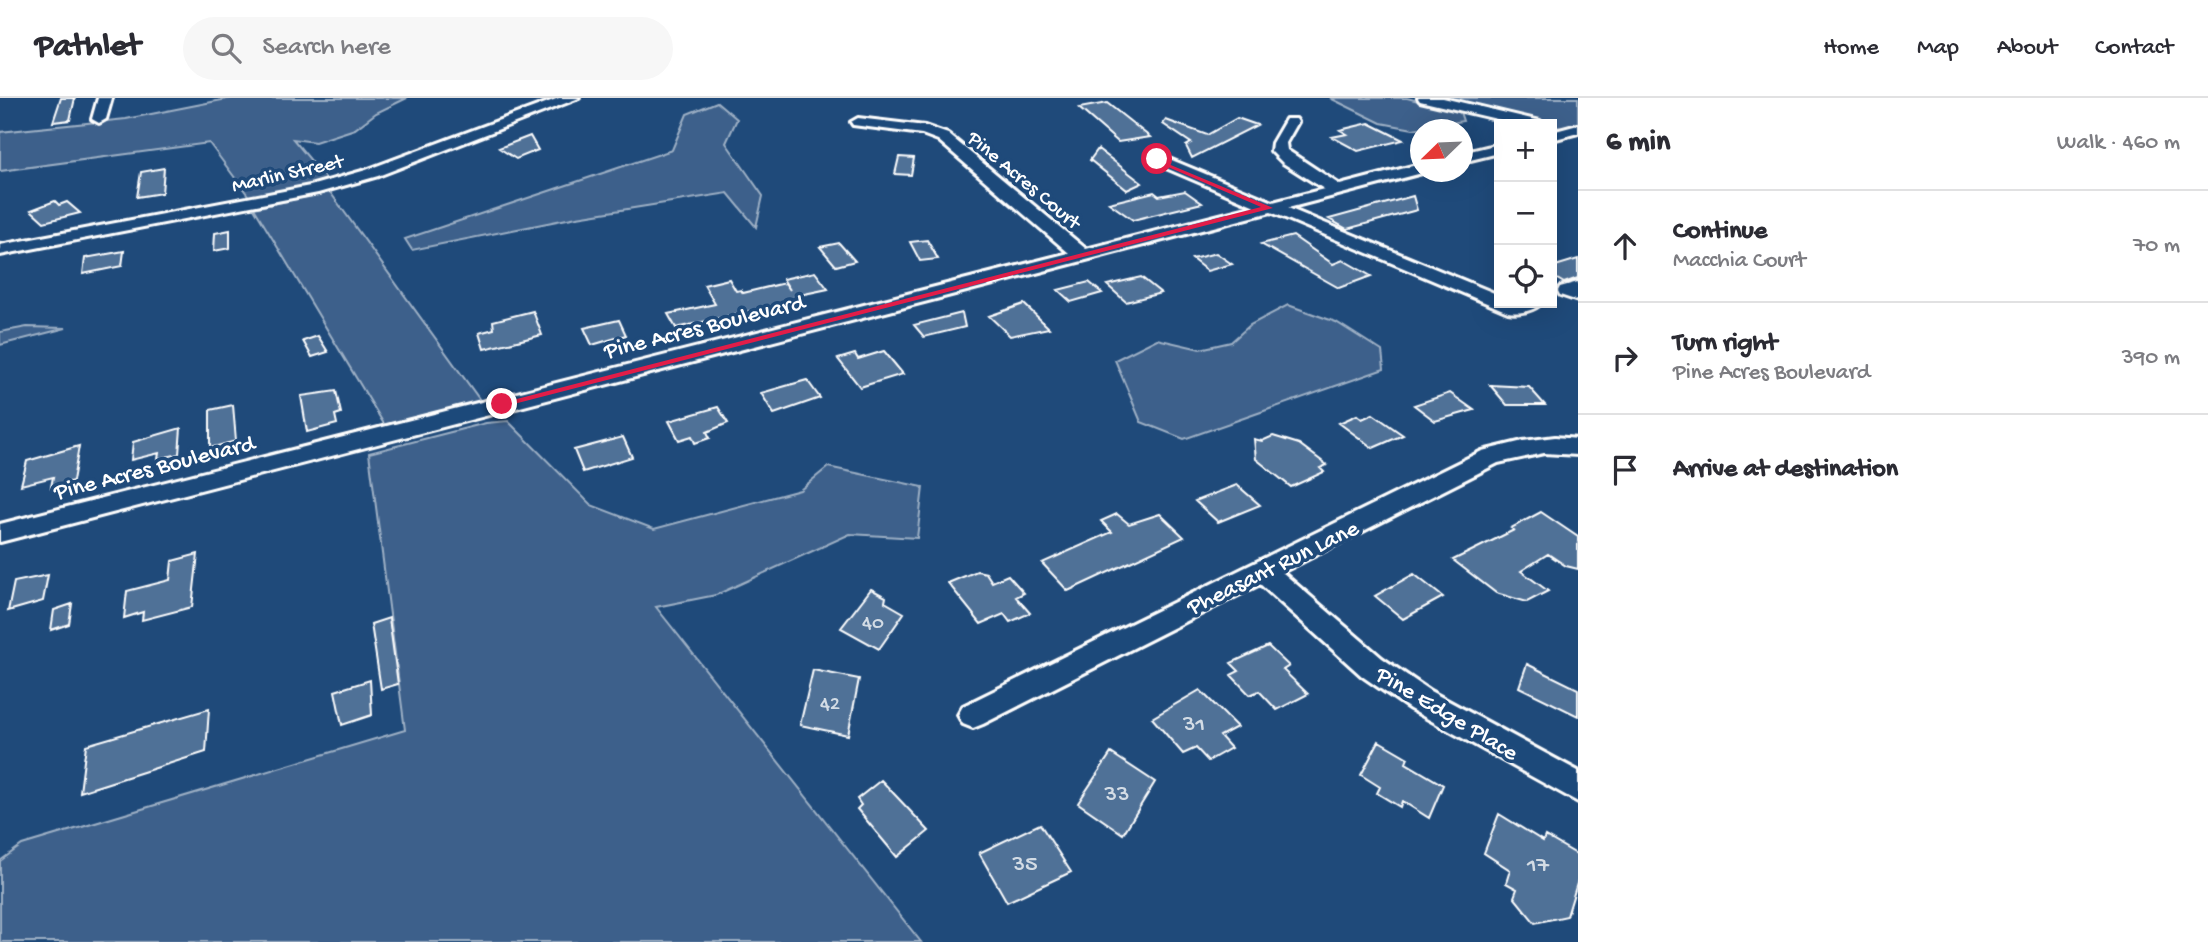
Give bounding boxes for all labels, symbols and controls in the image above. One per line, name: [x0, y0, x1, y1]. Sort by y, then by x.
search box: [183, 17, 673, 80]
text: Pathlet: [35, 29, 141, 67]
icon: search: [207, 29, 245, 67]
text: Search here: [263, 33, 391, 64]
text: Home: [1823, 34, 1879, 63]
text: Map: [1917, 34, 1959, 63]
text: About: [1997, 34, 2057, 63]
text: Contact: [2095, 34, 2173, 63]
north arrow: [1410, 119, 1473, 182]
map controls: [1494, 119, 1557, 308]
button: +: [1494, 119, 1557, 182]
street label: Pine Acres Court: [960, 126, 1086, 238]
text: 6 min: [1606, 126, 1670, 161]
text: Walk · 460 m: [2057, 130, 2180, 157]
route start: [1141, 143, 1172, 174]
street label: Marlin Street: [230, 150, 348, 200]
button: −: [1494, 182, 1557, 245]
text: Continue: [1673, 217, 1767, 248]
icon: ahead: [1606, 227, 1644, 265]
text: 70 m: [2133, 233, 2180, 260]
button: locate: [1494, 245, 1557, 308]
text: Macchia Court: [1673, 248, 1806, 275]
street label: Pine Acres Boulevard: [601, 289, 810, 368]
text: Turn right: [1673, 329, 1777, 360]
icon: right: [1606, 339, 1644, 377]
text: 390 m: [2122, 345, 2180, 372]
text: Pine Acres Boulevard: [1673, 360, 1870, 387]
route end: [486, 388, 517, 419]
street label: Pine Acres Boulevard: [51, 430, 260, 509]
icon: arrive: [1606, 451, 1644, 489]
text: Arrive at destination: [1673, 455, 1898, 486]
street label: Pheasant Run Lane: [1182, 515, 1365, 624]
house number: 40: [862, 612, 884, 637]
street label: Pine Edge Place: [1369, 661, 1523, 769]
house number: 42: [820, 693, 840, 718]
house number: 31: [1182, 711, 1205, 740]
house number: 33: [1104, 781, 1129, 810]
house number: 35: [1011, 851, 1038, 880]
house number: 17: [1526, 852, 1550, 881]

